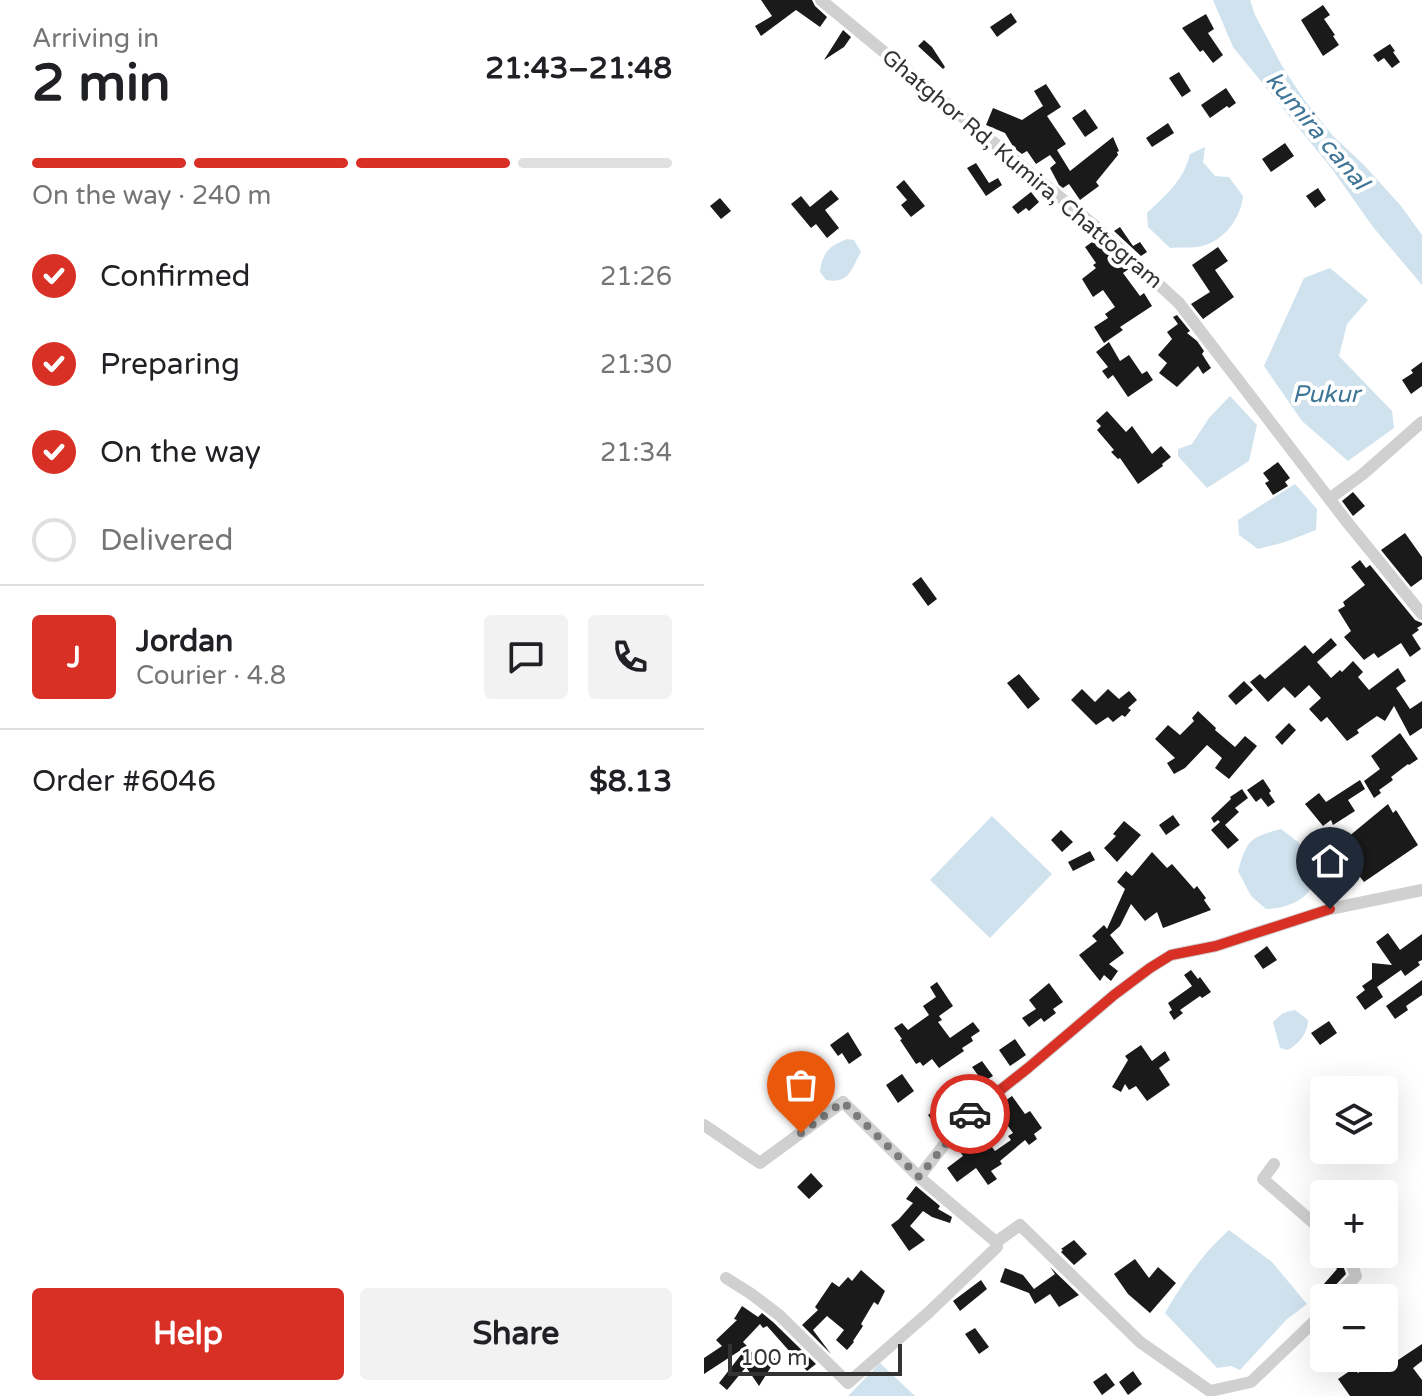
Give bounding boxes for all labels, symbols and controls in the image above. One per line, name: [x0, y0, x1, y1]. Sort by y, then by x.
text: Arriving in: [32, 23, 159, 54]
street label: Ghatghor Rd, Kumira, Chattogram: [877, 44, 1167, 294]
text: 21:43–21:48: [485, 50, 672, 87]
text: 2 min: [32, 52, 171, 115]
water label: kumira canal: [1259, 66, 1377, 198]
text: On the way · 240 m: [32, 180, 271, 211]
icon: check: [32, 254, 76, 298]
text: Confirmed: [100, 258, 251, 295]
text: 21:26: [600, 261, 672, 292]
icon: check: [32, 342, 76, 386]
text: Preparing: [100, 346, 240, 383]
text: 21:30: [600, 349, 672, 380]
water label: Pukur: [1292, 380, 1363, 409]
icon: check: [32, 430, 76, 474]
text: On the way: [100, 434, 261, 471]
text: 21:34: [600, 437, 672, 468]
text: Delivered: [100, 522, 234, 559]
button: chat: [484, 615, 568, 699]
button: phone: [588, 615, 672, 699]
text: Jordan: [136, 623, 233, 660]
text: J: [67, 639, 81, 676]
text: Courier · 4.8: [136, 660, 286, 691]
text: Order #6046: [32, 763, 216, 800]
text: $8.13: [589, 763, 672, 800]
pin: [1296, 827, 1364, 909]
icon: home: [1308, 839, 1352, 883]
pin: [767, 1051, 835, 1133]
icon: bag: [779, 1063, 823, 1107]
courier: [930, 1074, 1010, 1154]
map controls: [1310, 1076, 1398, 1372]
button: layers: [1310, 1076, 1398, 1164]
icon: car: [948, 1092, 992, 1136]
button: +: [1310, 1180, 1398, 1268]
button: −: [1310, 1284, 1398, 1372]
button: Help: [32, 1288, 344, 1380]
button: Share: [360, 1288, 672, 1380]
scale bar: [728, 1340, 902, 1376]
text: 100 m: [740, 1345, 807, 1371]

